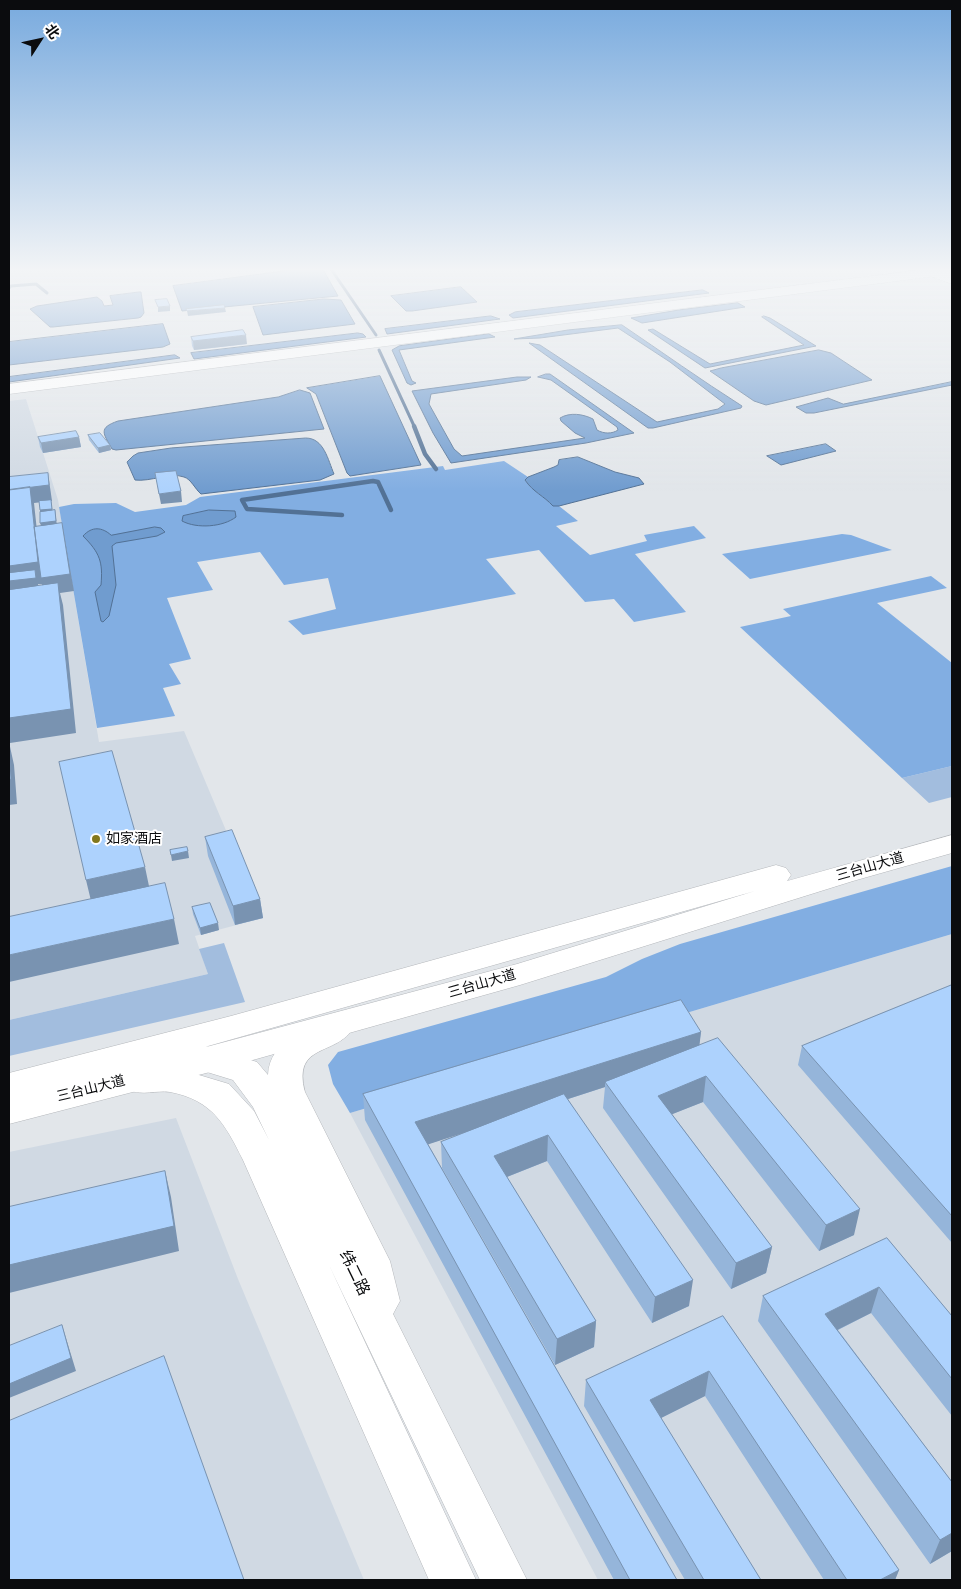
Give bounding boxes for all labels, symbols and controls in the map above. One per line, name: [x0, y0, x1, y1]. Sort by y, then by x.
north arrow: [15, 15, 65, 65]
text: 北: [41, 20, 64, 42]
place label: 如家酒店: [106, 831, 162, 847]
marker: 如家酒店: [90, 833, 102, 845]
street label: 三台山大道: [834, 849, 906, 885]
street label: 三台山大道: [446, 966, 518, 1002]
street label: 三台山大道: [55, 1072, 127, 1106]
street label: 纬二路: [335, 1247, 373, 1299]

